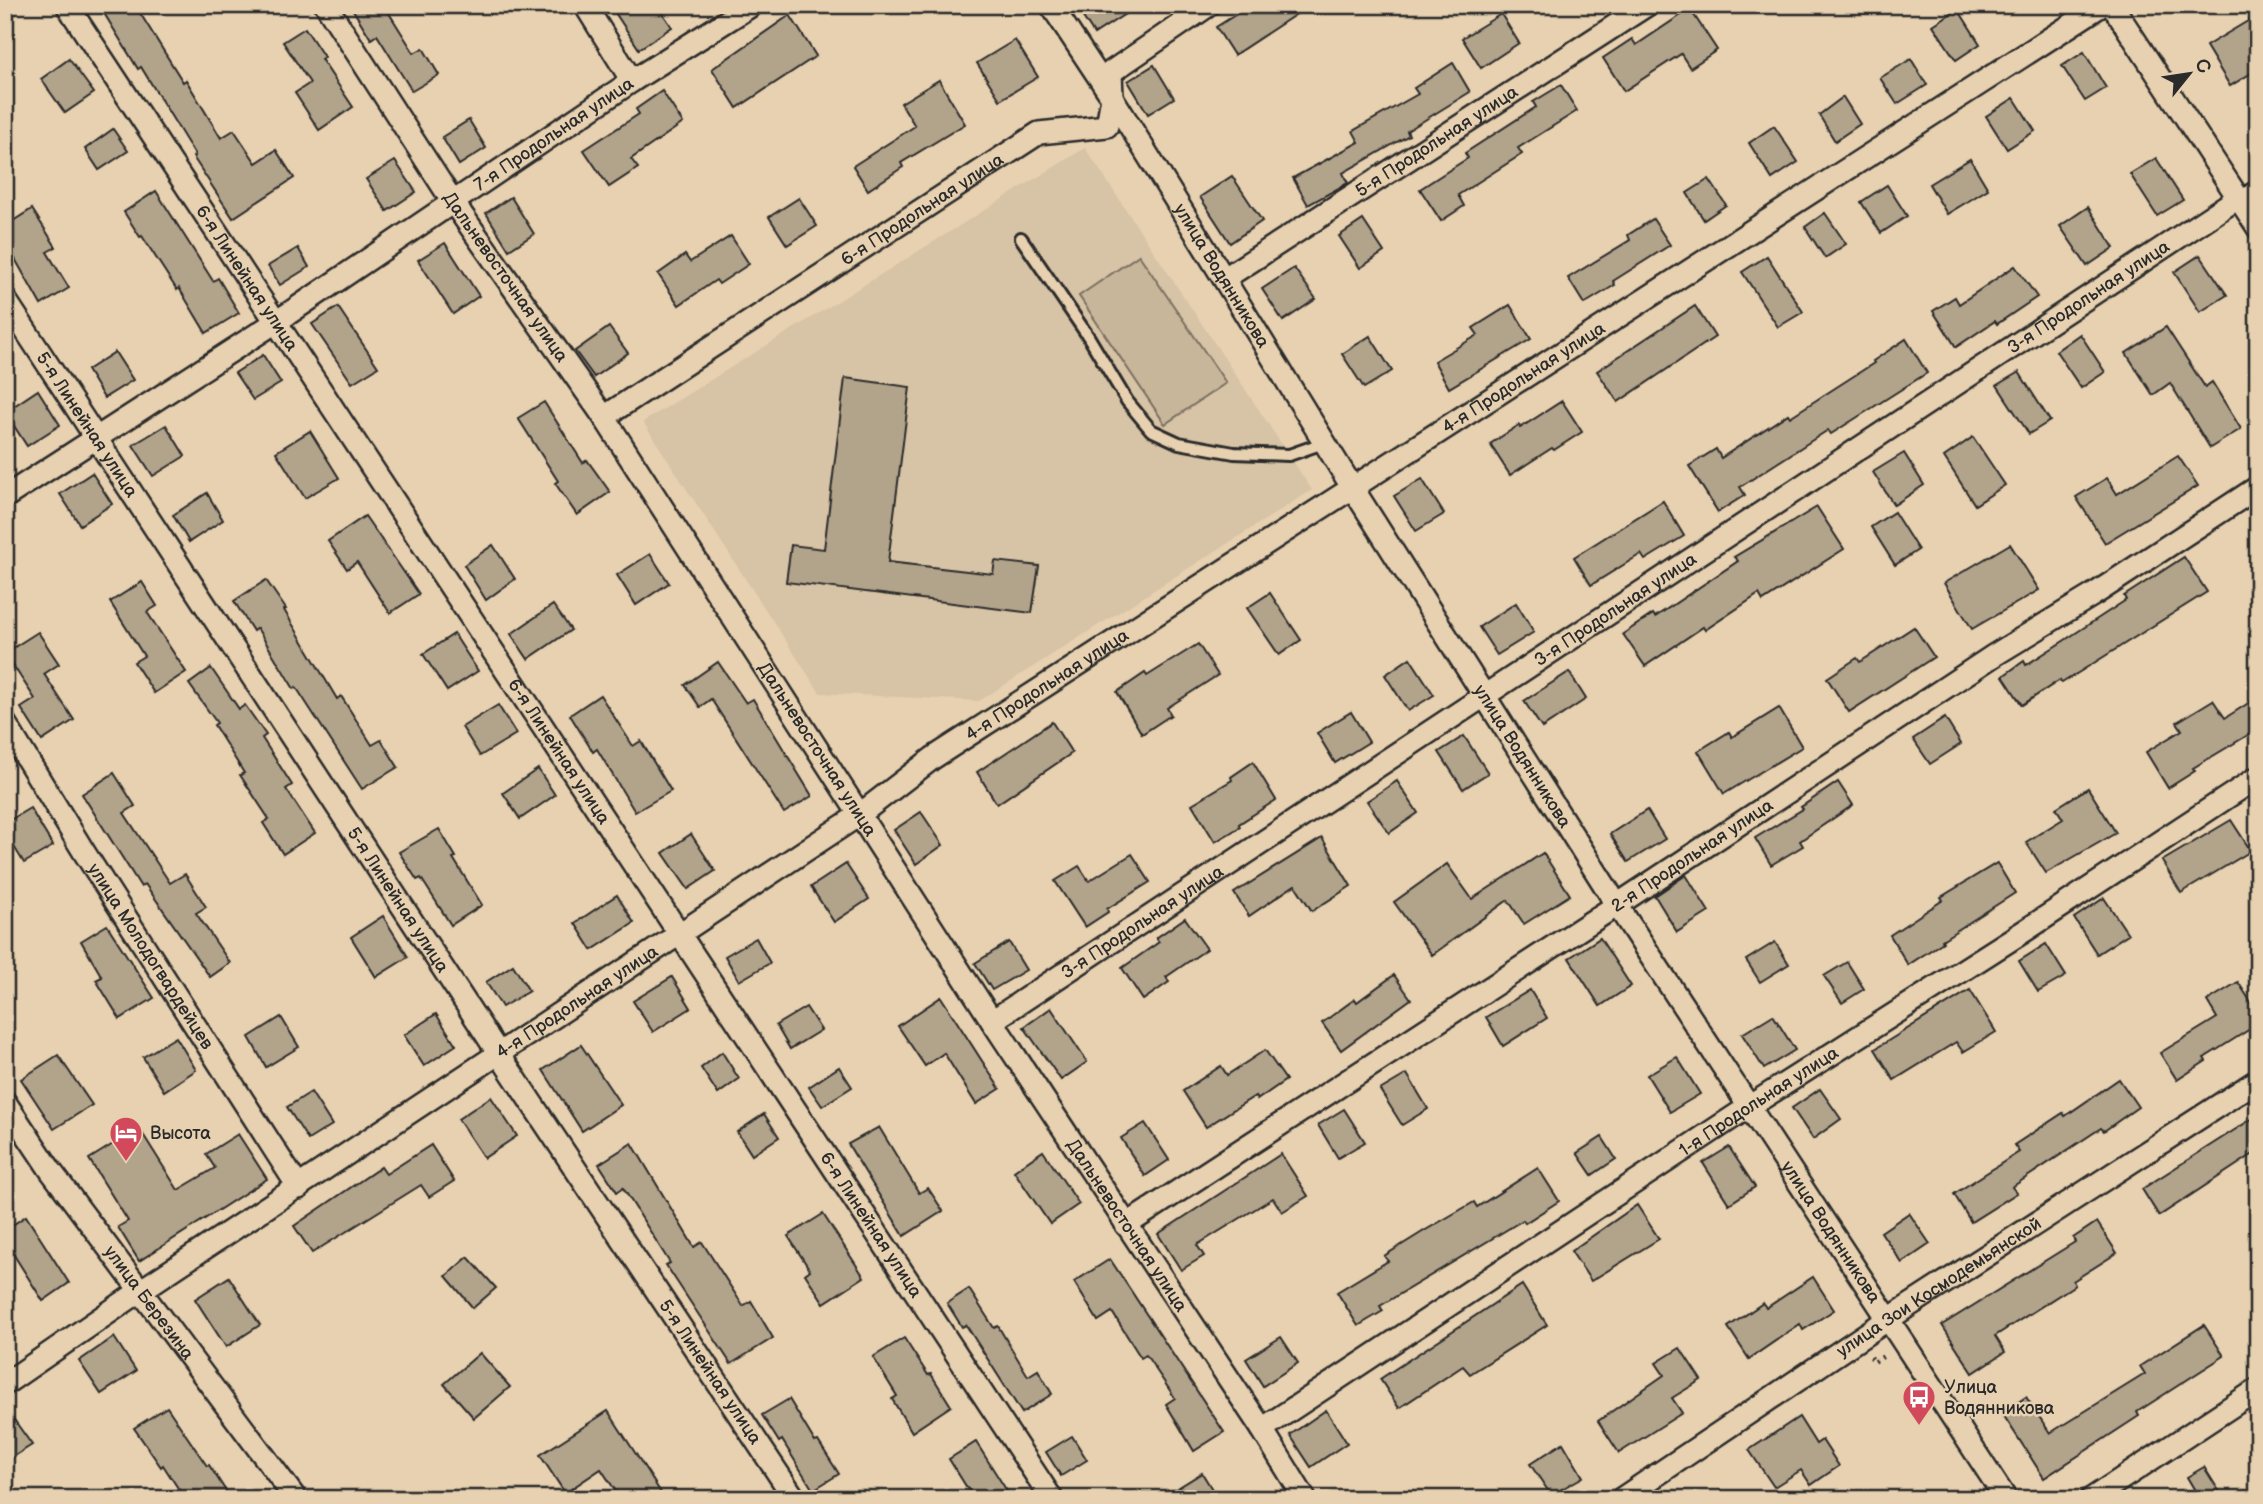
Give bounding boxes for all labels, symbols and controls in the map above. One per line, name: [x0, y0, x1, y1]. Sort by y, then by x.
north arrow: [2154, 38, 2224, 108]
text: С: [2189, 55, 2216, 78]
street label: 7-я Продольная улица: [470, 72, 638, 195]
street label: 5-я Продольная улица: [1351, 81, 1522, 201]
street label: 6-я Продольная улица: [837, 148, 1008, 270]
street label: Дальневосточная улица: [439, 188, 573, 366]
street label: улица Водянникова: [1170, 200, 1274, 352]
street label: 6-я Линейная улица: [191, 201, 303, 355]
street label: 3-я Продольная улица: [2003, 235, 2174, 358]
street label: 4-я Продольная улица: [1438, 317, 1609, 438]
street label: 5-я Линейная улица: [32, 348, 142, 501]
street label: 3-я Продольная улица: [1530, 548, 1701, 670]
street label: 4-я Продольная улица: [961, 624, 1133, 745]
street label: Дальневосточная улица: [754, 658, 881, 841]
street label: 6-я Линейная улица: [504, 675, 615, 828]
street label: улица Водянникова: [1470, 681, 1576, 832]
street label: 2-я Продольная улица: [1607, 794, 1777, 916]
street label: 5-я Линейная улица: [343, 823, 453, 977]
street label: улица Молодогвардейцев: [83, 859, 218, 1054]
street label: 3-я Продольная улица: [1057, 860, 1228, 983]
street label: 4-я Продольная улица: [492, 940, 662, 1063]
street label: 1-я Продольная улица: [1675, 1042, 1843, 1161]
hotel icon: Высота: [107, 1114, 145, 1163]
place label: Высота: [150, 1123, 211, 1144]
street label: Дальневосточная улица: [1063, 1135, 1192, 1316]
street label: 6-я Линейная улица: [816, 1148, 927, 1302]
street label: улица Водянникова: [1777, 1157, 1885, 1307]
street label: улица Зои Космодемьянской: [1832, 1213, 2045, 1361]
street label: улица Березина: [100, 1241, 199, 1364]
street label: 5-я Линейная улица: [655, 1296, 766, 1448]
place label: Улица Водянникова: [1944, 1377, 2055, 1419]
bus stop icon: Улица Водянникова: [1900, 1378, 1938, 1427]

